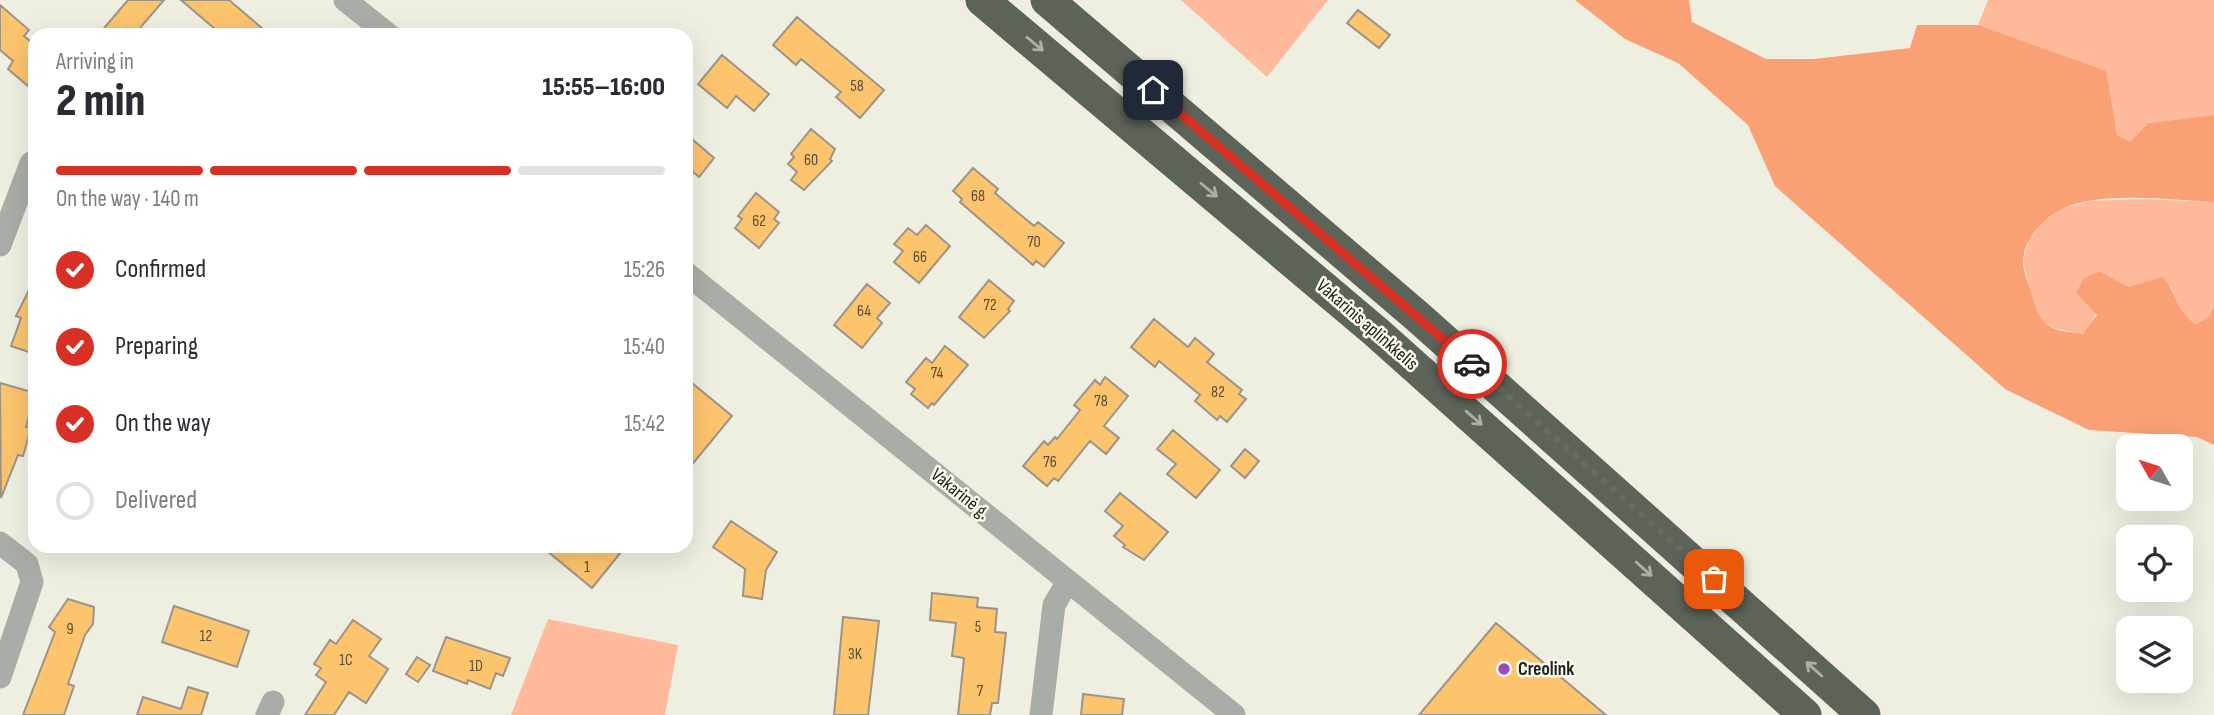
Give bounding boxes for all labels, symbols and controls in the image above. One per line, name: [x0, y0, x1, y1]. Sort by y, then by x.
one-way arrow: [1025, 36, 1043, 51]
text: Arriving in: [56, 48, 134, 76]
pin: [1123, 60, 1183, 120]
icon: home: [1134, 71, 1172, 109]
text: 15:55–16:00: [542, 72, 665, 103]
text: 2 min: [56, 74, 145, 129]
house number: 58: [850, 77, 864, 96]
house number: 60: [804, 151, 818, 170]
one-way arrow: [1200, 182, 1218, 198]
text: On the way · 140 m: [56, 185, 199, 213]
house number: 68: [971, 187, 985, 206]
house number: 62: [752, 212, 766, 231]
house number: 70: [1027, 233, 1041, 252]
house number: 66: [913, 248, 927, 267]
icon: check: [56, 251, 94, 289]
text: Confirmed: [115, 254, 206, 285]
text: 15:26: [624, 256, 665, 284]
street label: Vakarinis aplinkkelis: [1311, 275, 1423, 376]
house number: 72: [984, 296, 996, 315]
house number: 64: [857, 302, 871, 321]
icon: check: [56, 328, 94, 366]
courier: [1437, 329, 1507, 399]
text: Preparing: [115, 331, 198, 362]
text: 15:40: [624, 333, 665, 361]
icon: car: [1453, 345, 1491, 383]
house number: 74: [931, 364, 943, 383]
house number: 82: [1211, 383, 1225, 402]
house number: 78: [1094, 392, 1108, 411]
icon: check: [56, 405, 94, 443]
text: On the way: [115, 408, 211, 439]
text: 15:42: [624, 410, 665, 438]
one-way arrow: [1465, 410, 1483, 426]
north arrow: [2116, 434, 2193, 511]
map controls: [2116, 434, 2193, 693]
house number: 76: [1043, 453, 1057, 472]
street label: Vakarinė g.: [926, 463, 994, 525]
text: Delivered: [115, 485, 197, 516]
button: locate: [2116, 525, 2193, 602]
pin: [1684, 549, 1744, 609]
house number: 1: [584, 558, 590, 577]
icon: bag: [1695, 560, 1733, 598]
one-way arrow: [1635, 561, 1653, 577]
button: layers: [2116, 616, 2193, 693]
house number: 5: [975, 618, 981, 637]
house number: 9: [66, 620, 74, 639]
house number: 12: [200, 627, 212, 646]
house number: 3K: [848, 645, 863, 664]
house number: 1C: [339, 651, 353, 670]
house number: 1D: [469, 657, 483, 676]
place label: Creolink: [1518, 658, 1574, 681]
marker: Creolink: [1496, 661, 1512, 677]
one-way arrow: [1805, 661, 1823, 677]
house number: 7: [977, 682, 984, 701]

